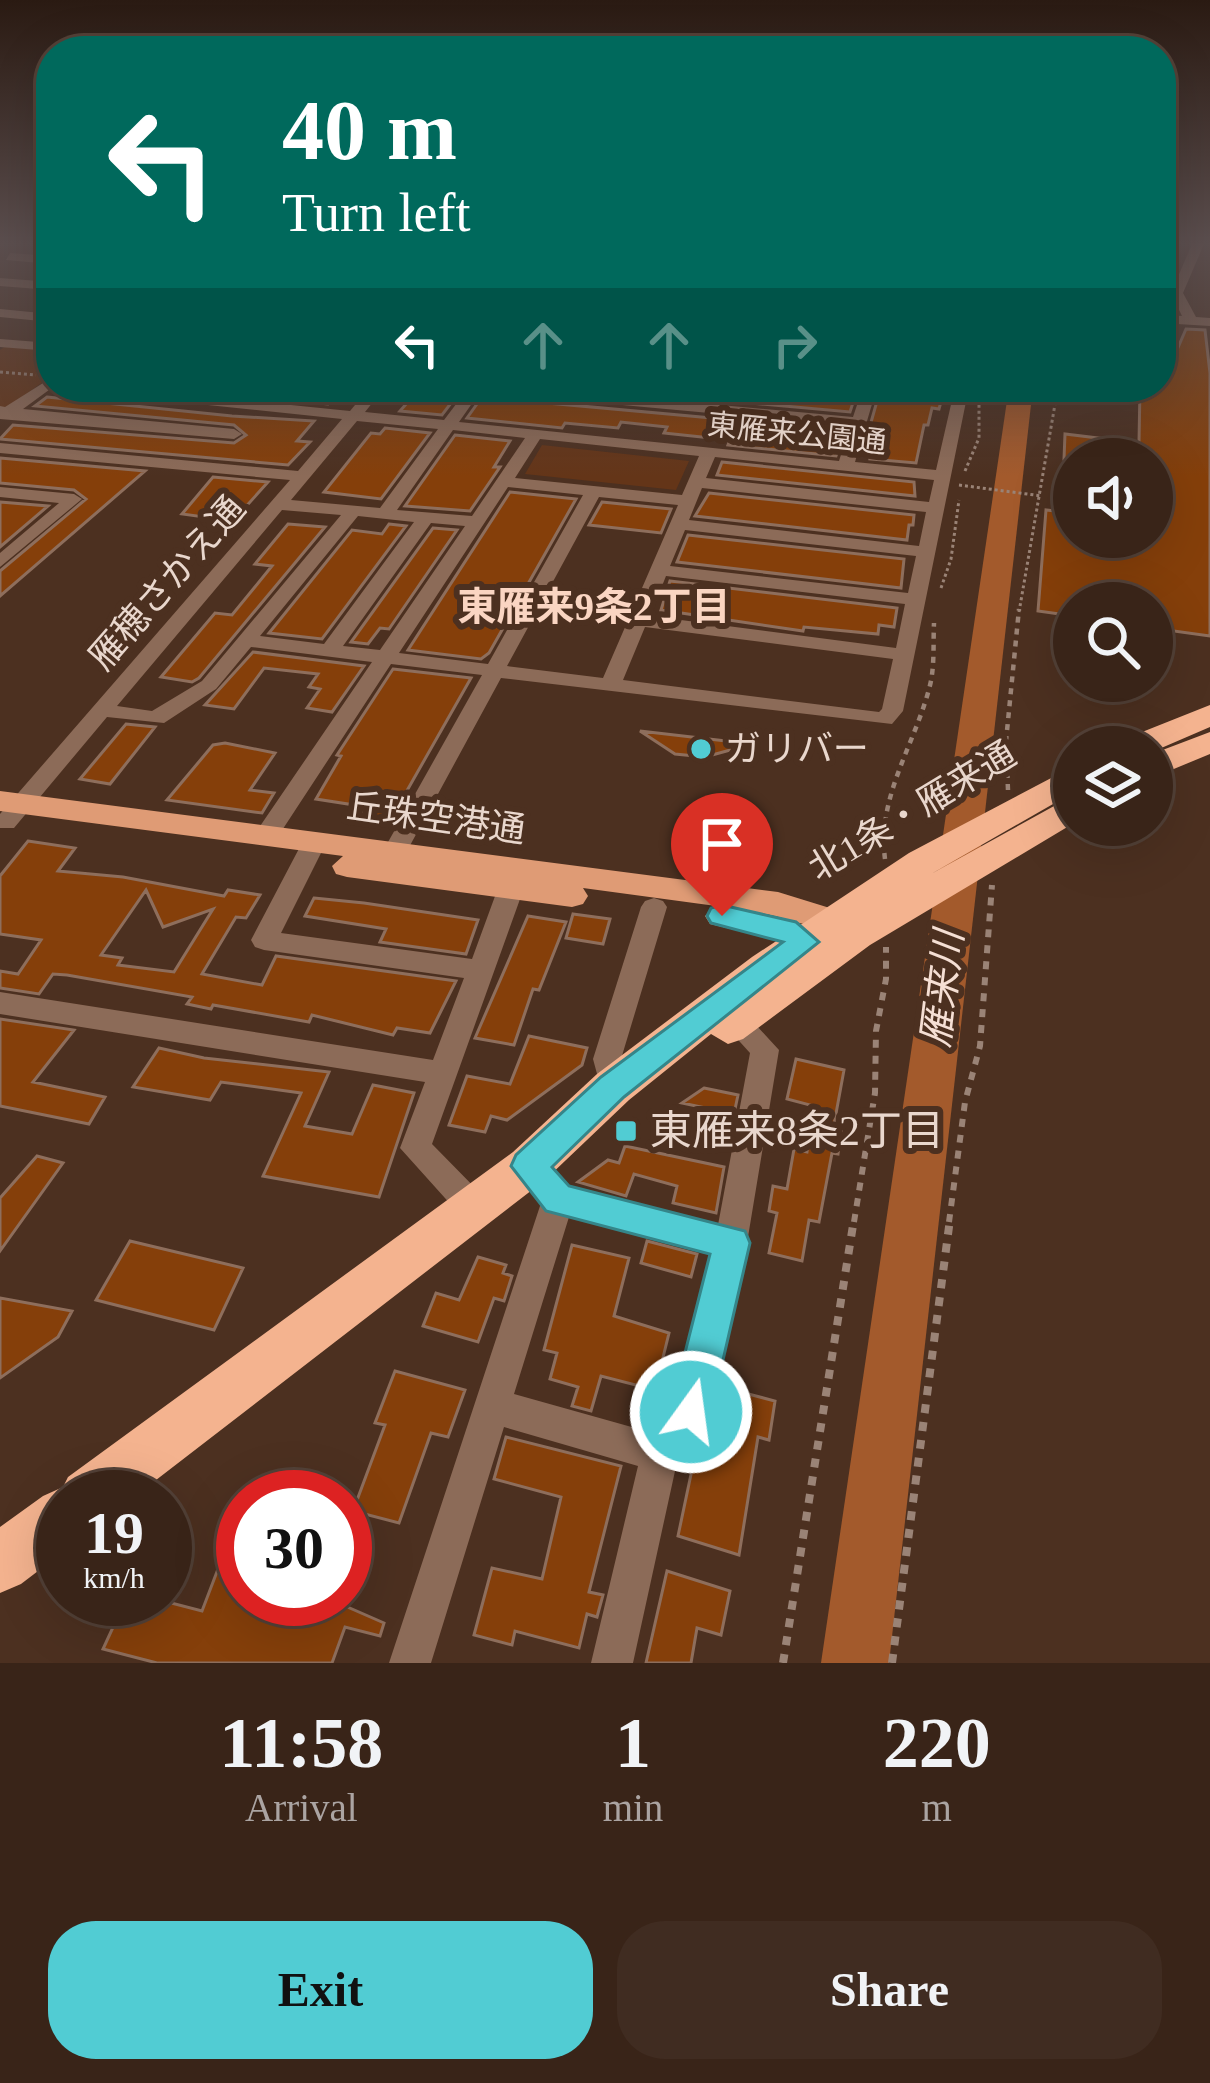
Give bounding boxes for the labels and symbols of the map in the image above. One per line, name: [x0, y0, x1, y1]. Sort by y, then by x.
street label: 東雁来公園通: [706, 407, 888, 459]
street label: 雁穂さかえ通: [81, 488, 253, 678]
district label: 東雁来9条2丁目: [457, 585, 731, 628]
place label: ガリバー: [725, 729, 869, 769]
street label: 北1条・雁来通: [801, 734, 1023, 888]
marker: ガリバー: [688, 736, 714, 762]
street label: 丘珠空港通: [344, 786, 528, 850]
pin: [671, 793, 773, 916]
water label: 雁来川: [914, 924, 971, 1050]
place label: 東雁来8条2丁目: [650, 1108, 944, 1154]
marker: 東雁来8条2丁目: [613, 1118, 639, 1144]
position arrow: [628, 1349, 754, 1475]
speed limit sign: 30: [216, 1470, 372, 1626]

